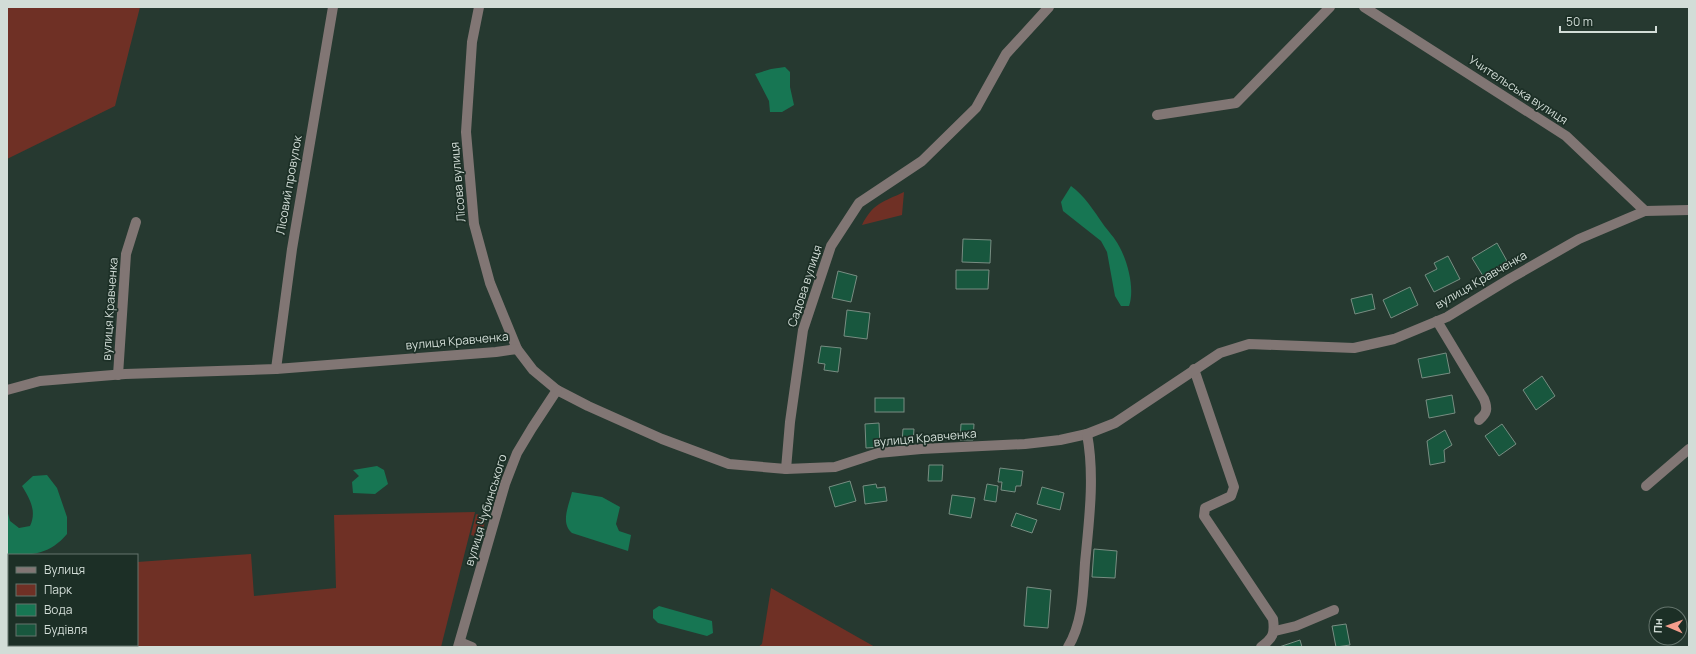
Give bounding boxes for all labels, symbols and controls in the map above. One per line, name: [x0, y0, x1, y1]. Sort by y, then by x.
scale bar: [1560, 8, 1656, 34]
text: 50 m: [1566, 13, 1593, 30]
street label: Учительська вулиця: [1465, 51, 1571, 128]
street label: Лісовий провулок: [271, 133, 306, 236]
street label: Лісова вулиця: [446, 141, 469, 223]
street label: Садова вулиця: [783, 243, 826, 329]
street label: вулиця Кравченка: [1432, 246, 1530, 313]
street label: вулиця Кравченка: [97, 257, 122, 361]
street label: вулиця Кравченка: [405, 328, 509, 353]
street label: вулиця Кравченка: [873, 425, 977, 450]
street label: вулиця Чубинського: [460, 452, 511, 568]
legend: [8, 554, 138, 646]
text: Вулиця: [44, 561, 85, 578]
text: Парк: [44, 581, 73, 598]
text: Вода: [44, 601, 72, 618]
north arrow: [1648, 606, 1688, 646]
text: Пн: [1650, 618, 1665, 633]
text: Будівля: [44, 621, 87, 638]

